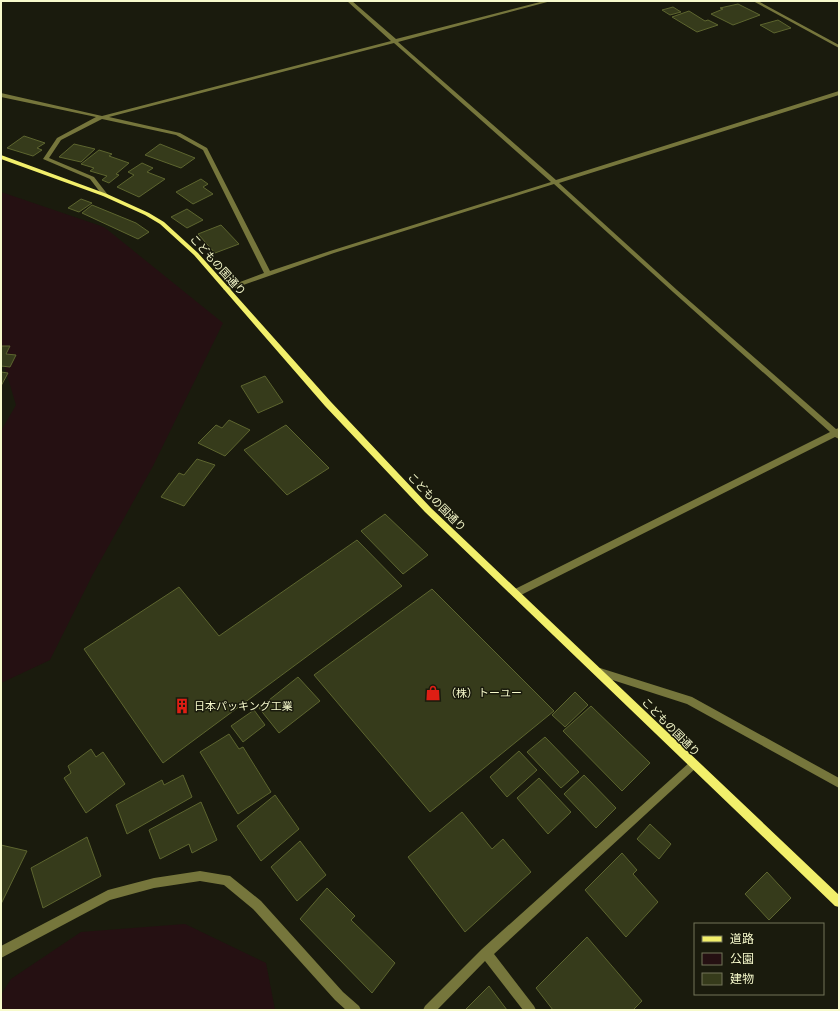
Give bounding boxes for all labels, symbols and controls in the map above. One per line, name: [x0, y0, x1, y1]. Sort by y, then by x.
street label: こどもの国通り: [188, 232, 248, 298]
street label: こどもの国通り: [406, 471, 468, 533]
shop icon: （株）トーユー: [424, 684, 442, 702]
place label: （株）トーユー: [445, 687, 522, 699]
street label: こどもの国通り: [640, 696, 702, 758]
building icon: 日本パッキング工業: [173, 697, 191, 715]
place label: 日本パッキング工業: [194, 700, 293, 712]
legend: [694, 923, 824, 995]
text: 道路: [730, 932, 754, 945]
text: 公園: [730, 952, 754, 965]
text: 建物: [730, 972, 754, 985]

